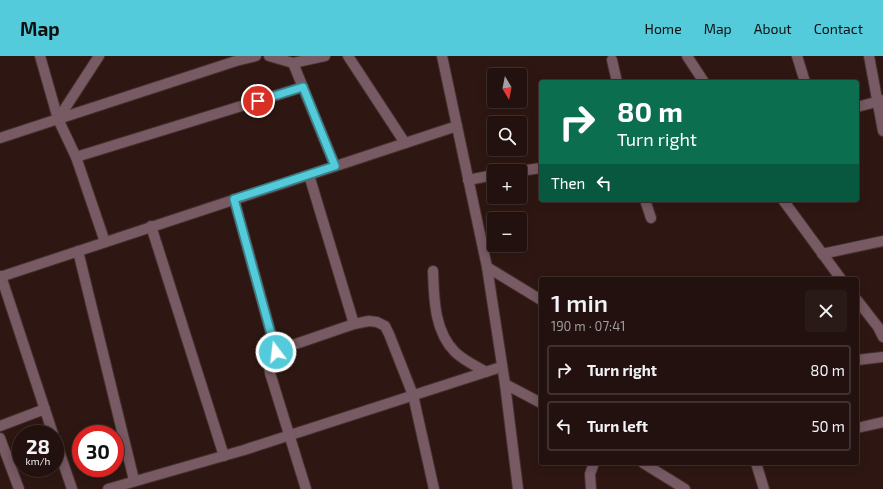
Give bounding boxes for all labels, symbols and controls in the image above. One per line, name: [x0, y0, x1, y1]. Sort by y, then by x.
text: Map: [20, 17, 60, 40]
text: Home: [645, 20, 682, 37]
text: Map: [704, 20, 732, 37]
text: About: [754, 20, 792, 37]
text: Contact: [814, 20, 863, 37]
north arrow: [487, 68, 527, 108]
map controls: [487, 68, 527, 252]
pin: [241, 84, 275, 118]
icon: arrive: [247, 90, 269, 112]
text: 80 m: [617, 94, 683, 128]
icon: right: [551, 96, 603, 148]
button: search: [487, 116, 527, 156]
text: Turn right: [617, 128, 697, 150]
button: +: [487, 164, 527, 204]
icon: left: [593, 172, 615, 194]
text: Then: [551, 174, 585, 192]
button: −: [487, 212, 527, 252]
text: 1 min: [551, 288, 608, 317]
button: close: [805, 290, 847, 332]
text: 190 m · 07:41: [551, 318, 625, 334]
position arrow: [255, 331, 297, 373]
icon: right: [553, 359, 575, 381]
text: Turn right: [587, 361, 657, 379]
text: 80 m: [810, 361, 845, 379]
icon: left: [553, 415, 575, 437]
text: Turn left: [587, 417, 648, 435]
text: 50 m: [811, 417, 845, 435]
speed limit sign: 30: [72, 425, 124, 477]
text: 28: [26, 434, 50, 458]
text: km/h: [26, 455, 50, 467]

